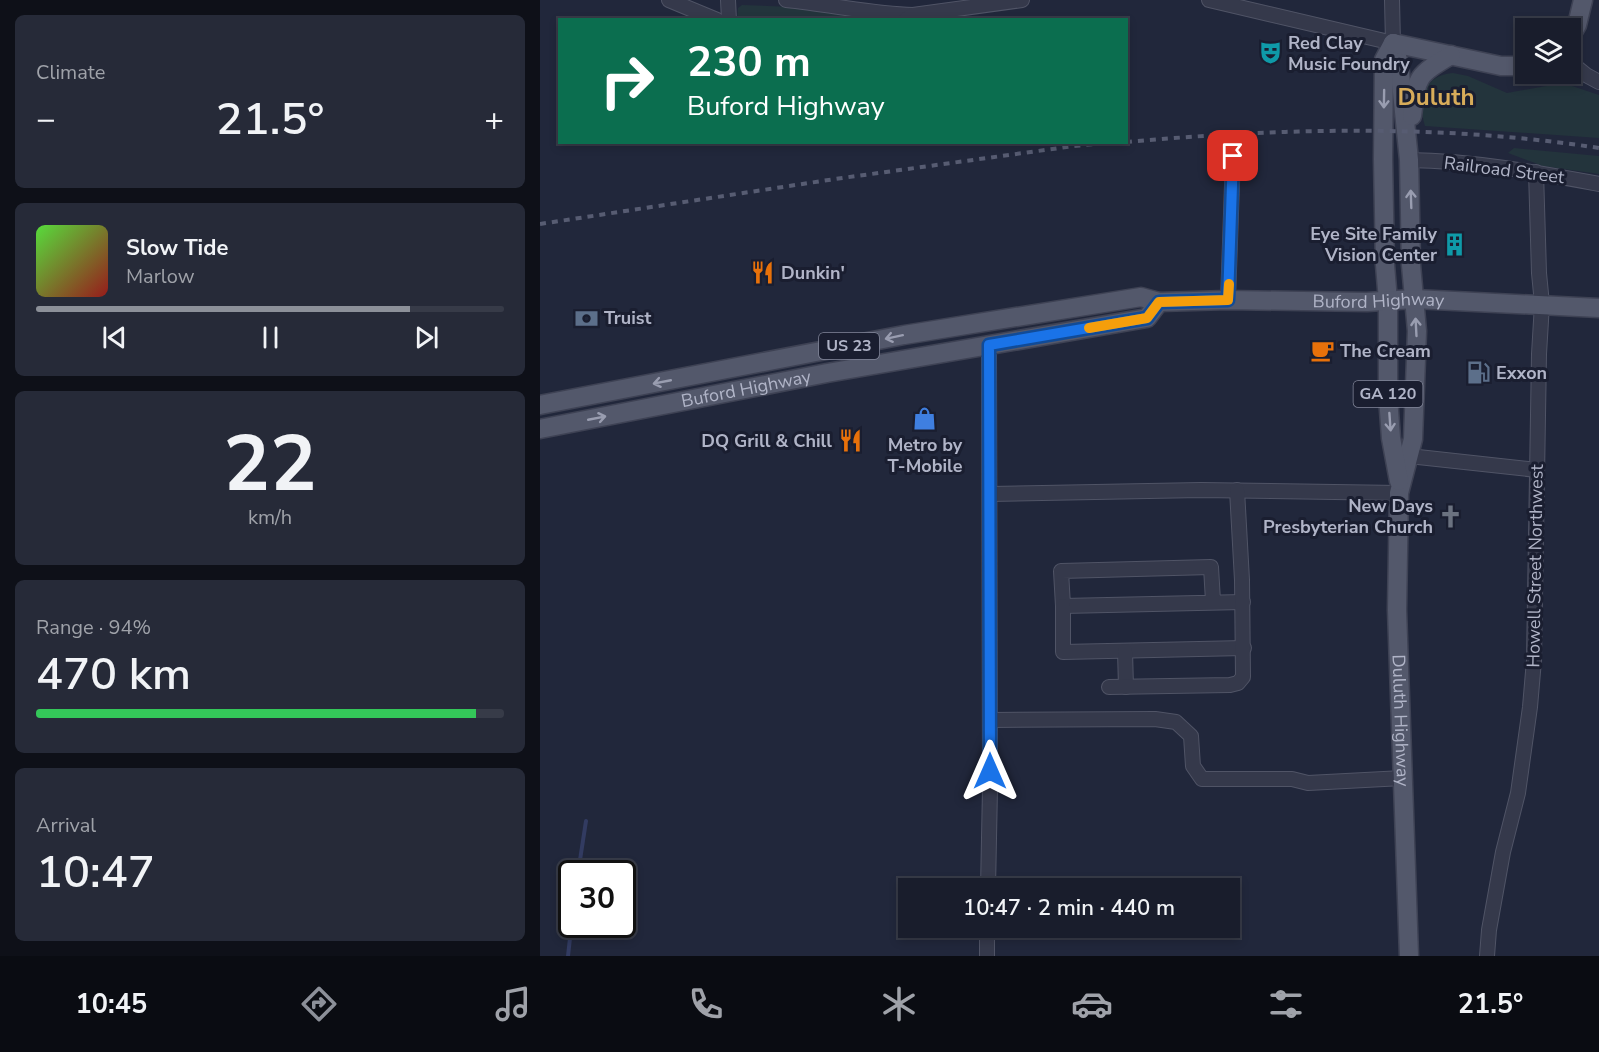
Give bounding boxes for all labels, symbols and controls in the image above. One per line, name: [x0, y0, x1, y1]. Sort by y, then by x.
map controls: [1515, 18, 1581, 84]
button: layers: [1515, 18, 1581, 84]
place label: Red Clay Music Foundry: [1288, 31, 1410, 76]
text: 230 m: [687, 34, 811, 91]
theatre icon: Red Clay Music Foundry: [1257, 40, 1283, 66]
icon: right: [588, 42, 666, 120]
text: Climate: [36, 59, 105, 86]
district label: Duluth: [1398, 81, 1475, 113]
text: Buford Highway: [687, 88, 885, 125]
text: 21.5°: [216, 89, 324, 150]
one-way arrow: [1378, 89, 1390, 109]
text: −: [36, 97, 56, 142]
text: +: [484, 97, 504, 142]
pin: [1207, 130, 1258, 181]
icon: arrive: [1216, 139, 1249, 172]
street label: Railroad Street: [1442, 151, 1566, 189]
one-way arrow: [1405, 190, 1416, 210]
place label: Eye Site Family Vision Center: [1310, 222, 1438, 267]
building icon: Eye Site Family Vision Center: [1442, 231, 1468, 257]
text: Slow Tide: [126, 233, 228, 263]
restaurant icon: Dunkin': [750, 260, 776, 286]
place label: Dunkin': [781, 261, 845, 285]
text: Marlow: [126, 263, 194, 290]
street label: Buford Highway: [1313, 287, 1446, 314]
bank icon: Truist: [573, 305, 599, 331]
place label: Truist: [604, 306, 652, 330]
one-way arrow: [1410, 317, 1421, 337]
icon: previous: [98, 321, 131, 354]
icon: pause: [254, 321, 287, 354]
icon: next: [410, 321, 443, 354]
one-way arrow: [885, 332, 904, 343]
road number: US 23: [819, 333, 879, 359]
cafe icon: The Cream: [1309, 338, 1335, 364]
place label: The Cream: [1340, 339, 1431, 363]
fuel station icon: Exxon: [1465, 360, 1491, 386]
place label: Exxon: [1496, 361, 1547, 385]
street label: Buford Highway: [679, 364, 814, 413]
one-way arrow: [652, 377, 672, 388]
road number: GA 120: [1354, 381, 1422, 407]
shop icon: Metro by T-Mobile: [912, 406, 938, 432]
text: 22: [223, 411, 317, 518]
one-way arrow: [587, 412, 607, 423]
one-way arrow: [1385, 412, 1396, 431]
restaurant icon: DQ Grill & Chill: [837, 428, 863, 454]
place label: DQ Grill & Chill: [701, 429, 832, 453]
place label: Metro by T-Mobile: [888, 433, 963, 478]
street label: Howell Street Northwest: [1521, 463, 1549, 668]
place label: New Days Presbyterian Church: [1263, 494, 1433, 539]
church icon: New Days Presbyterian Church: [1438, 503, 1464, 529]
text: km/h: [248, 504, 292, 531]
text: Range · 94%: [36, 614, 151, 641]
text: 470 km: [36, 644, 191, 705]
street label: Duluth Highway: [1387, 654, 1415, 788]
position arrow: [958, 739, 1022, 803]
text: Arrival: [36, 812, 96, 839]
text: 10:47: [36, 842, 155, 903]
speed limit sign: 30: [558, 860, 636, 938]
text: 10:47 · 2 min · 440 m: [963, 893, 1175, 923]
icon: directions: [298, 983, 340, 1025]
icon: music: [492, 983, 534, 1025]
icon: phone: [685, 983, 727, 1025]
icon: climate: [878, 983, 920, 1025]
icon: car: [1071, 983, 1113, 1025]
icon: filters: [1265, 983, 1307, 1025]
text: 10:45: [76, 986, 147, 1023]
text: 21.5°: [1458, 986, 1523, 1023]

